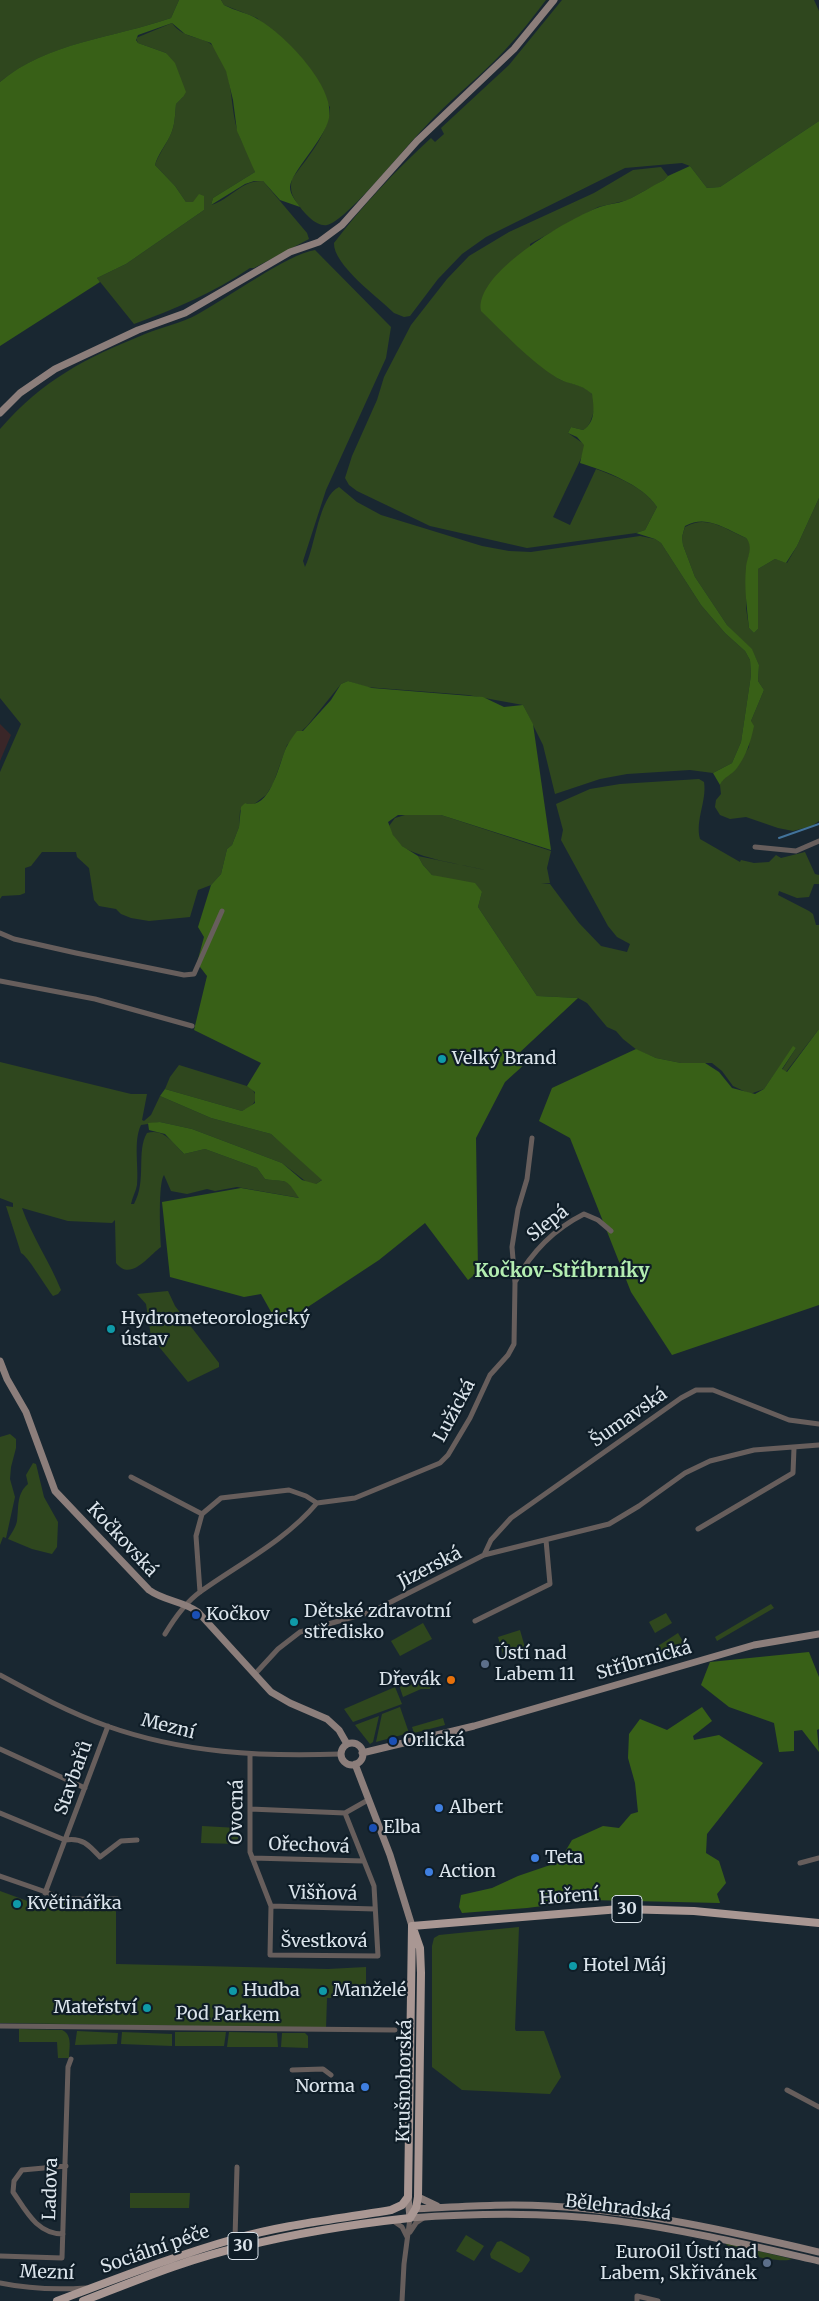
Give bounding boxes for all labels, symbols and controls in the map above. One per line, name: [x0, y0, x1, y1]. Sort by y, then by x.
place label: Velký Brand: [452, 1048, 556, 1070]
marker: Velký Brand: [436, 1053, 448, 1065]
street label: Slepá: [523, 1201, 573, 1247]
district label: Kočkov-Stříbrníky: [474, 1261, 650, 1283]
place label: Hydrometeorologický ústav: [121, 1308, 310, 1350]
marker: Hydrometeorologický ústav: [105, 1323, 117, 1335]
street label: Lužická: [430, 1376, 480, 1446]
street label: Šumavská: [586, 1384, 672, 1452]
street label: Kočkovská: [82, 1498, 162, 1582]
street label: Jizerská: [394, 1543, 466, 1593]
place label: Dětské zdravotní středisko: [304, 1601, 451, 1644]
place label: Kočkov: [206, 1604, 270, 1626]
marker: Kočkov: [190, 1609, 202, 1621]
marker: Dětské zdravotní středisko: [288, 1616, 300, 1628]
street label: Stříbrnická: [594, 1637, 694, 1685]
place label: Ústí nad Labem 11: [495, 1643, 575, 1686]
marker: Ústí nad Labem 11: [479, 1658, 491, 1670]
place label: Dřevák: [379, 1669, 441, 1691]
marker: Dřevák: [445, 1674, 457, 1686]
street label: Mezní: [139, 1710, 197, 1744]
place label: Orlická: [403, 1730, 465, 1752]
marker: Orlická: [387, 1735, 399, 1747]
street label: Stavbařů: [51, 1738, 97, 1818]
street label: Ovocná: [226, 1779, 248, 1845]
place label: Albert: [449, 1797, 503, 1819]
marker: Albert: [433, 1802, 445, 1814]
place label: Elba: [383, 1817, 421, 1839]
marker: Elba: [367, 1822, 379, 1834]
street label: Ořechová: [268, 1834, 350, 1858]
place label: Teta: [545, 1847, 583, 1869]
marker: Teta: [529, 1852, 541, 1864]
place label: Action: [439, 1861, 496, 1883]
marker: Action: [423, 1866, 435, 1878]
street label: Višňová: [289, 1883, 357, 1905]
street label: Hoření: [539, 1884, 599, 1910]
place label: Květinářka: [27, 1893, 122, 1915]
road number: 30: [612, 1896, 642, 1922]
marker: Květinářka: [11, 1898, 23, 1910]
street label: Švestková: [281, 1931, 367, 1953]
place label: Hotel Máj: [583, 1955, 666, 1977]
marker: Hotel Máj: [567, 1960, 579, 1972]
place label: Hudba: [243, 1980, 300, 2002]
place label: Manželé: [333, 1980, 406, 2002]
marker: Hudba: [227, 1985, 239, 1997]
marker: Manželé: [317, 1985, 329, 1997]
place label: Mateřství: [54, 1997, 137, 2019]
marker: Mateřství: [141, 2002, 153, 2014]
street label: Pod Parkem: [176, 2003, 280, 2027]
street label: Krušnohorská: [393, 2019, 417, 2143]
place label: Norma: [295, 2076, 355, 2098]
marker: Norma: [359, 2081, 371, 2093]
street label: Ladova: [39, 2157, 63, 2221]
street label: Bělehradská: [564, 2191, 672, 2225]
street label: Sociální péče: [98, 2221, 212, 2279]
road number: 30: [228, 2232, 258, 2260]
place label: EuroOil Ústí nad Labem, Skřivánek: [600, 2242, 757, 2284]
marker: EuroOil Ústí nad Labem, Skřivánek: [761, 2257, 773, 2269]
street label: Mezní: [19, 2261, 75, 2285]

